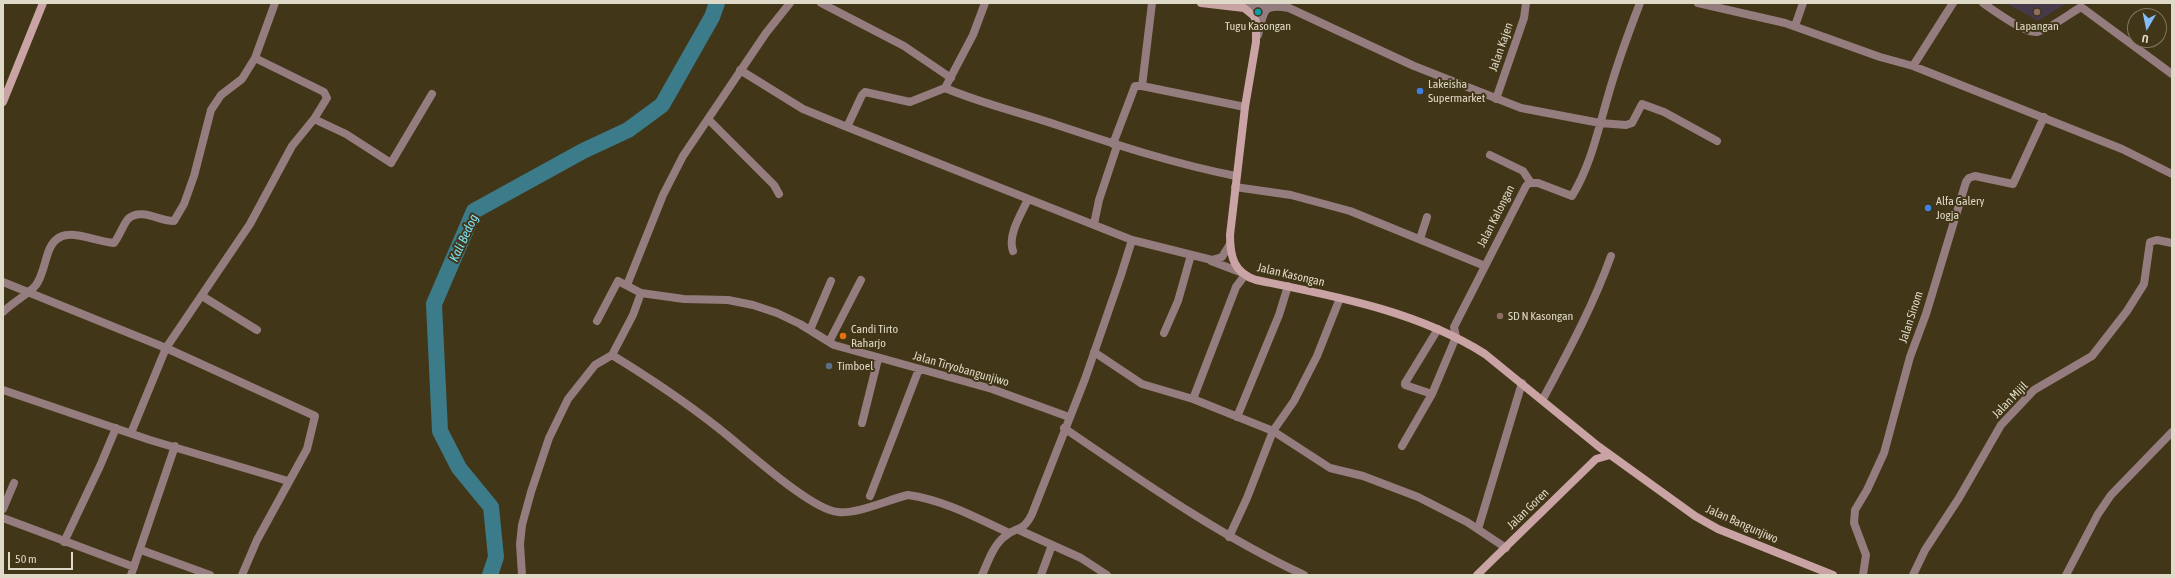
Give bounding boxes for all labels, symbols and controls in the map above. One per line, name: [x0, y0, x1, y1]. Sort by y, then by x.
marker: Tugu Kasongan: [1253, 7, 1263, 17]
marker: Lapangan: [2032, 7, 2042, 17]
north arrow: [2127, 8, 2167, 48]
place label: Tugu Kasongan: [1225, 19, 1291, 33]
place label: Lapangan: [2015, 19, 2059, 33]
street label: Jalan Kajen: [1486, 21, 1516, 73]
text: U: [2141, 32, 2149, 45]
place label: Lakeisha Supermarket: [1428, 77, 1485, 105]
marker: Lakeisha Supermarket: [1415, 86, 1425, 96]
street label: Jalan Kalongan: [1474, 183, 1518, 249]
place label: Alfa Galery Jogja: [1936, 194, 1985, 222]
marker: Alfa Galery Jogja: [1923, 203, 1933, 213]
water label: Kali Bedog: [446, 212, 482, 264]
street label: Jalan Kasongan: [1256, 260, 1326, 290]
street label: Jalan Sinom: [1896, 289, 1926, 345]
place label: SD N Kasongan: [1508, 309, 1573, 323]
marker: SD N Kasongan: [1495, 311, 1505, 321]
place label: Candi Tirto Raharjo: [851, 322, 898, 350]
marker: Candi Tirto Raharjo: [838, 331, 848, 341]
street label: Jalan Tiryobangunjiwo: [911, 348, 1011, 390]
place label: Timboel: [837, 359, 873, 373]
marker: Timboel: [824, 361, 834, 371]
street label: Jalan Mijil: [1989, 379, 2031, 421]
street label: Jalan Goren: [1504, 486, 1552, 532]
street label: Jalan Bangunjiwo: [1704, 502, 1780, 546]
scale bar: [10, 544, 75, 570]
text: 50 m: [15, 552, 37, 566]

